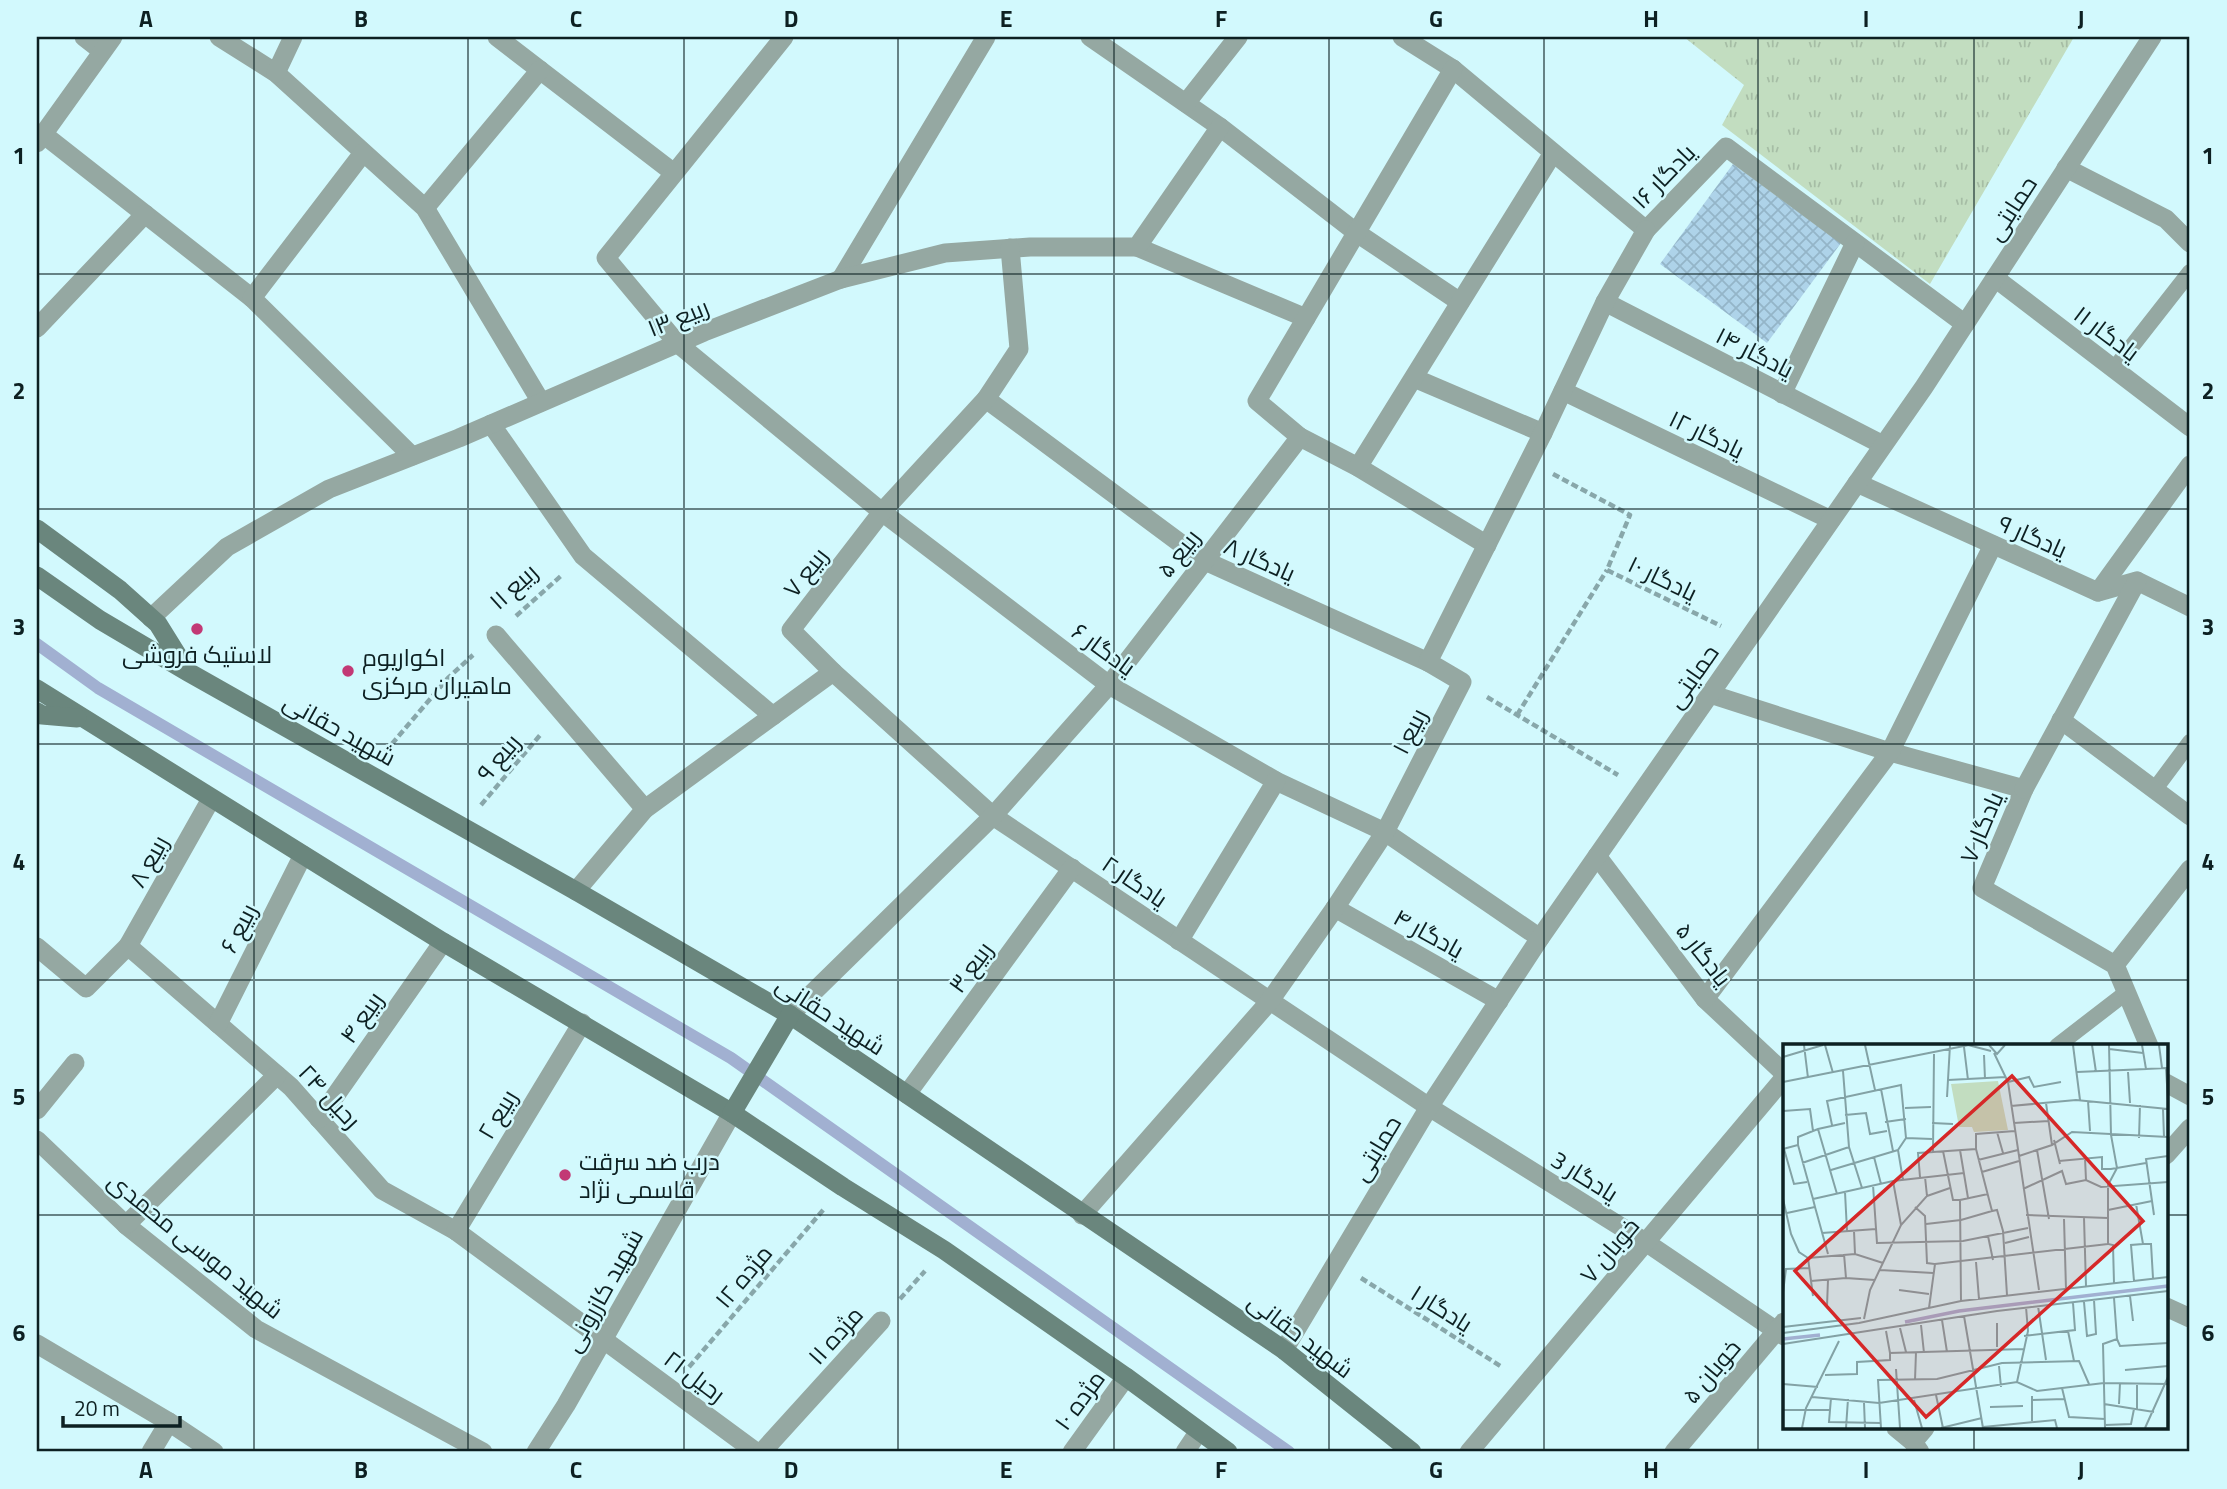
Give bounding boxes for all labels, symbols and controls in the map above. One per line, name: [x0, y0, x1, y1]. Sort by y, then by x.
text: A: [139, 1, 153, 36]
text: B: [354, 1, 368, 36]
text: C: [570, 1, 582, 36]
text: D: [784, 1, 798, 36]
text: E: [1000, 1, 1012, 36]
text: F: [1215, 1, 1227, 36]
text: G: [1429, 1, 1443, 36]
text: H: [1643, 1, 1659, 36]
text: I: [1863, 1, 1869, 36]
text: J: [2078, 1, 2084, 36]
street label: یادگار ۱۶: [1623, 135, 1704, 217]
text: 1: [13, 138, 25, 173]
text: 1: [2202, 138, 2214, 173]
street label: حمایتی: [1976, 168, 2046, 248]
street label: ربیع ۱۳: [642, 288, 714, 346]
street label: یادگار ۱۱: [2066, 296, 2148, 370]
street label: یادگار ۱۴: [1710, 317, 1801, 387]
text: 2: [13, 373, 25, 408]
text: 2: [2202, 373, 2214, 408]
street label: یادگار ۱۲: [1663, 400, 1751, 468]
street label: یادگار ۹: [1993, 505, 2074, 567]
street label: ربیع ۵: [1147, 521, 1209, 585]
street label: یادگار ۸: [1218, 527, 1302, 591]
street label: ربیع ۷: [774, 539, 836, 605]
street label: یادگار ۱۰: [1622, 546, 1704, 611]
street label: ربیع ۱۱: [481, 554, 545, 618]
text: 3: [13, 609, 25, 644]
text: 3: [2202, 609, 2214, 644]
street label: یادگار ۶: [1065, 613, 1144, 685]
marker: لاستیک فروشی: [189, 621, 205, 637]
place label: لاستیک فروشی: [122, 636, 272, 672]
street label: حمایتی: [1657, 636, 1727, 716]
place label: اکواریوم ماهیران مرکزی: [362, 639, 512, 703]
marker: اکواریوم ماهیران مرکزی: [340, 663, 356, 679]
street label: شهید حقانی: [277, 683, 403, 775]
street label: ربیع ۱: [1382, 702, 1436, 760]
street label: ربیع ۹: [467, 725, 529, 789]
street label: یادگار ۷: [1950, 785, 2012, 869]
street label: ربیع ۸: [119, 828, 177, 894]
text: 4: [13, 844, 25, 879]
text: 4: [2202, 844, 2214, 879]
street label: یادگار ۲: [1095, 846, 1176, 917]
street label: ربیع ۶: [210, 897, 266, 959]
street label: یادگار ۴: [1387, 899, 1471, 967]
street label: یادگار ۵: [1667, 914, 1741, 994]
street label: ربیع ۳: [939, 934, 1001, 1000]
street label: شهید حقانی: [769, 966, 893, 1064]
street label: ربیع ۴: [330, 984, 392, 1050]
inset map: [1783, 1044, 2168, 1430]
street label: رحیل ۲۴: [290, 1055, 370, 1137]
text: 5: [13, 1079, 25, 1114]
text: 5: [2202, 1079, 2214, 1114]
street label: ربیع ۲: [468, 1082, 526, 1146]
street label: حمایتی: [1342, 1108, 1410, 1188]
street label: یادگار 3: [1544, 1141, 1626, 1211]
place label: درب ضد سرقت قاسمی نژاد: [579, 1143, 720, 1207]
street label: شهید موسی محمدی: [100, 1163, 292, 1327]
marker: درب ضد سرقت قاسمی نژاد: [557, 1167, 573, 1183]
street label: خوبان ۷: [1570, 1209, 1648, 1291]
street label: شهید کازرونی: [554, 1222, 652, 1358]
street label: مژده ۱۲: [706, 1236, 780, 1316]
street label: یادگار ۱: [1404, 1275, 1481, 1341]
street label: شهید حقانی: [1241, 1283, 1361, 1387]
street label: مژده ۱۱: [799, 1298, 871, 1372]
text: 6: [13, 1315, 26, 1350]
text: 6: [2202, 1315, 2215, 1350]
street label: خوبان ۵: [1673, 1331, 1749, 1411]
street label: رحیل ۲۱: [657, 1341, 733, 1411]
street label: مژده ۱۰: [1045, 1362, 1113, 1438]
scale bar: [63, 1384, 180, 1428]
text: 20 m: [74, 1392, 120, 1424]
text: A: [139, 1452, 153, 1487]
text: B: [354, 1452, 368, 1487]
text: C: [570, 1452, 582, 1487]
text: D: [784, 1452, 798, 1487]
text: E: [1000, 1452, 1012, 1487]
text: F: [1215, 1452, 1227, 1487]
text: G: [1429, 1452, 1443, 1487]
text: H: [1643, 1452, 1659, 1487]
text: I: [1863, 1452, 1869, 1487]
text: J: [2078, 1452, 2084, 1487]

